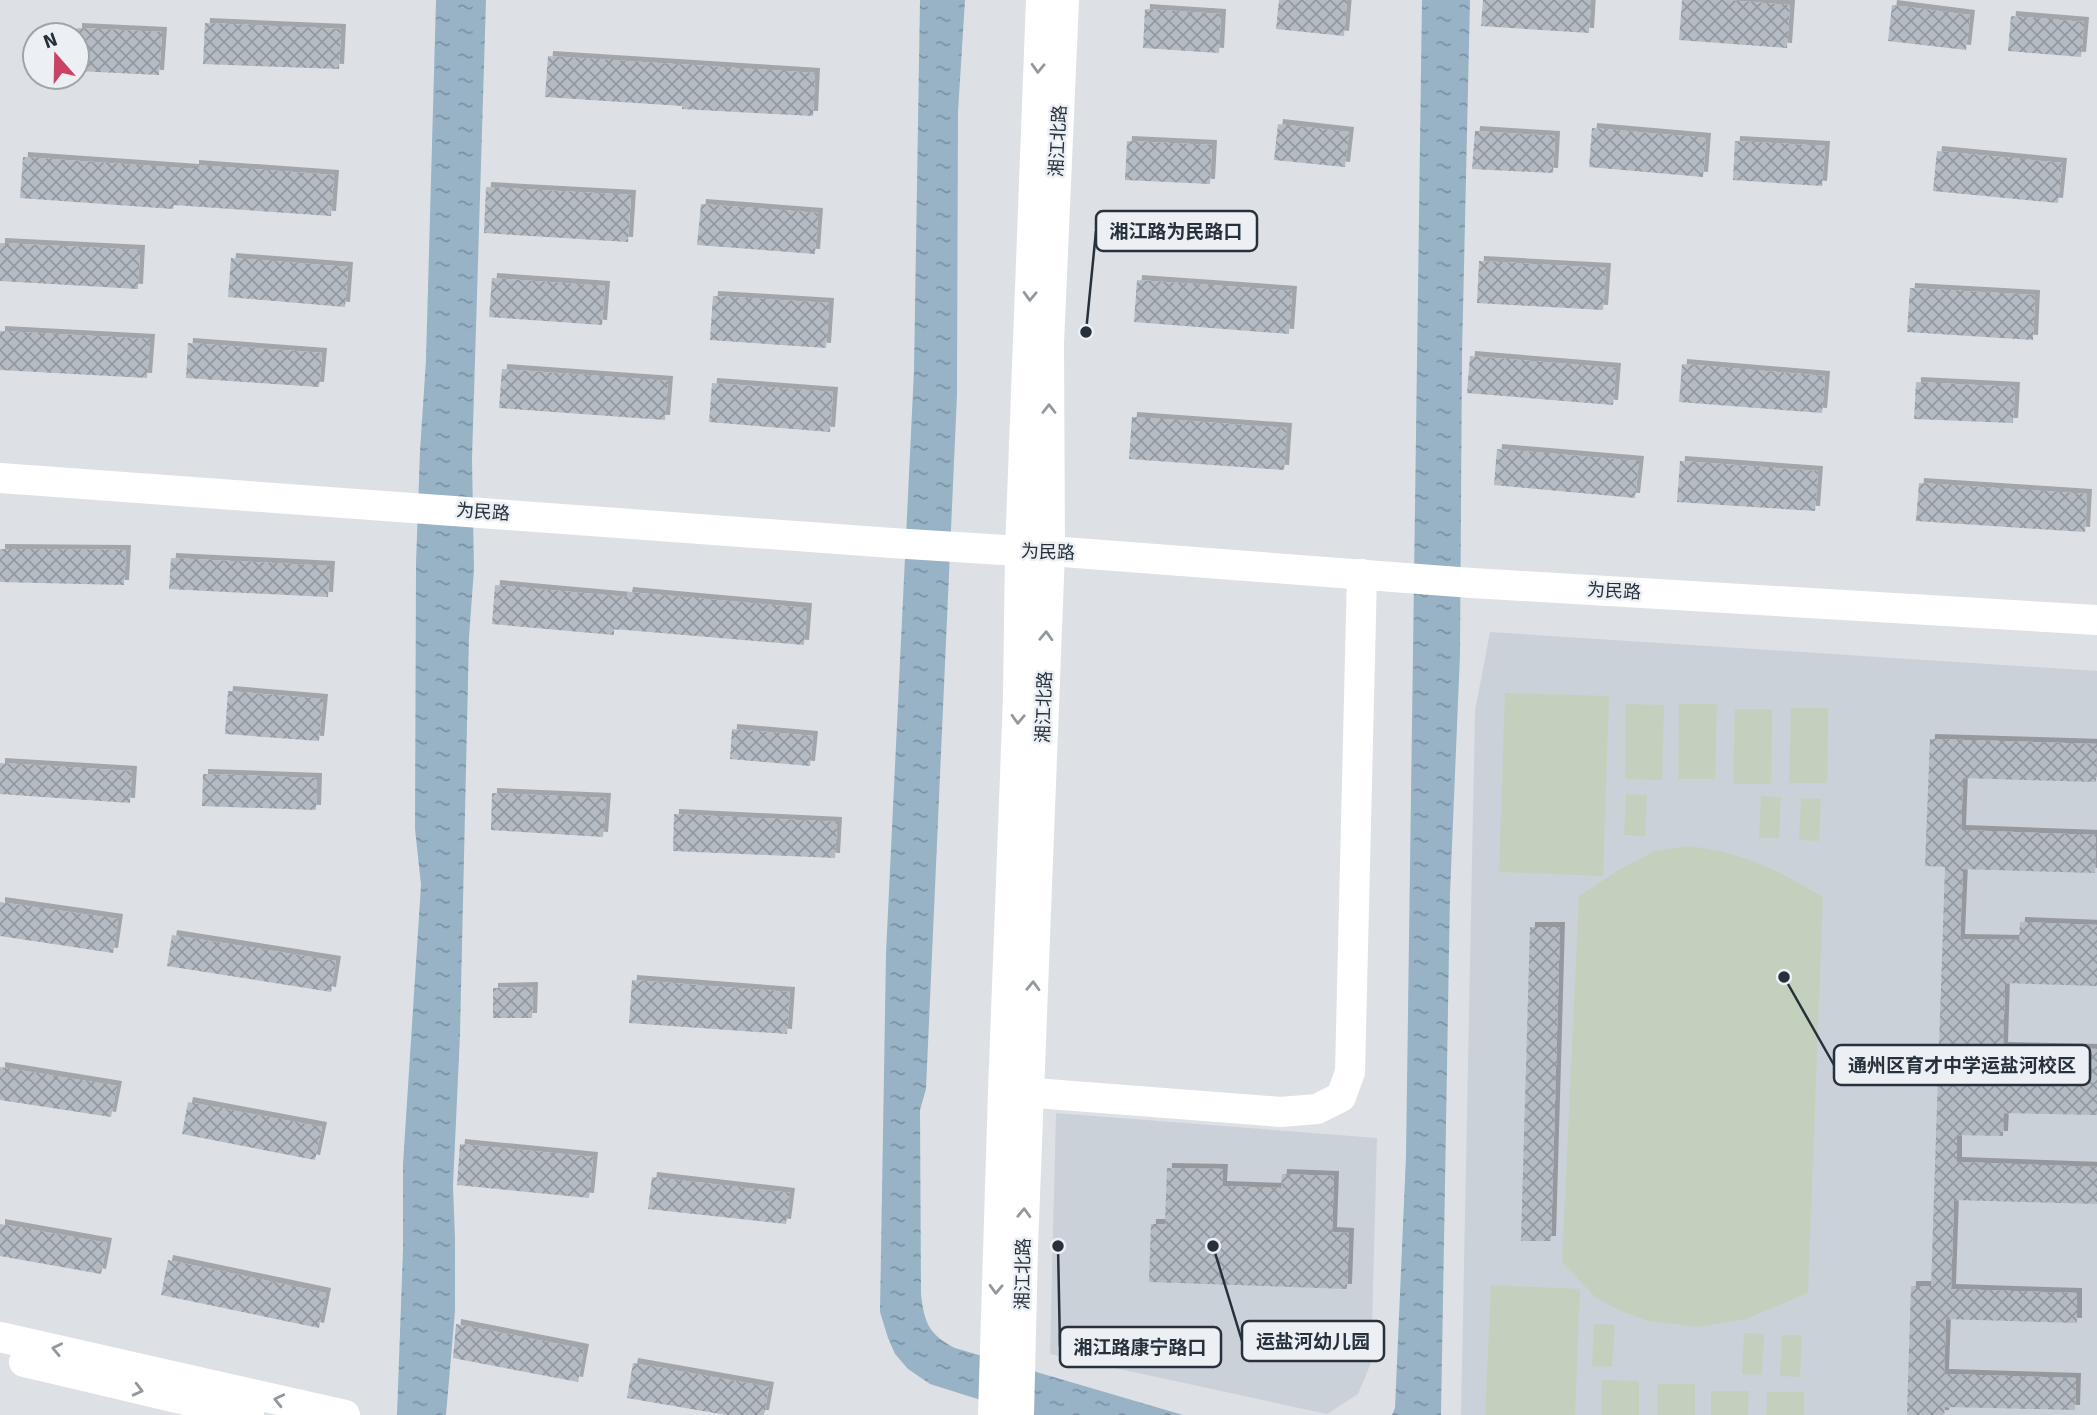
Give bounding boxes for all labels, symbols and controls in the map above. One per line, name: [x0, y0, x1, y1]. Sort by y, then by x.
north arrow: [21, 21, 91, 91]
text: N: [40, 27, 61, 55]
one-way arrow: [1031, 63, 1046, 74]
street label: 湘江北路: [1045, 104, 1071, 178]
callout: 湘江路为民路口: [1096, 211, 1257, 251]
text: 湘江路为民路口: [1109, 220, 1243, 244]
one-way arrow: [1022, 290, 1037, 301]
one-way arrow: [1041, 403, 1057, 413]
street label: 为民路: [455, 499, 511, 525]
street label: 为民路: [1021, 540, 1075, 564]
street label: 为民路: [1586, 579, 1642, 603]
one-way arrow: [1039, 630, 1054, 641]
street label: 湘江北路: [1032, 671, 1056, 743]
one-way arrow: [1010, 714, 1025, 725]
one-way arrow: [1025, 980, 1040, 991]
callout: 通州区育才中学运盐河校区: [1834, 1045, 2090, 1085]
text: 通州区育才中学运盐河校区: [1848, 1054, 2076, 1078]
one-way arrow: [1017, 1207, 1032, 1218]
street label: 湘江北路: [1011, 1238, 1035, 1310]
one-way arrow: [989, 1284, 1004, 1295]
callout: 运盐河幼儿园: [1242, 1321, 1384, 1361]
callout: 湘江路康宁路口: [1060, 1327, 1221, 1367]
text: 运盐河幼儿园: [1256, 1330, 1370, 1354]
text: 湘江路康宁路口: [1073, 1336, 1207, 1360]
one-way arrow: [51, 1343, 63, 1358]
one-way arrow: [132, 1382, 144, 1396]
one-way arrow: [273, 1394, 285, 1408]

